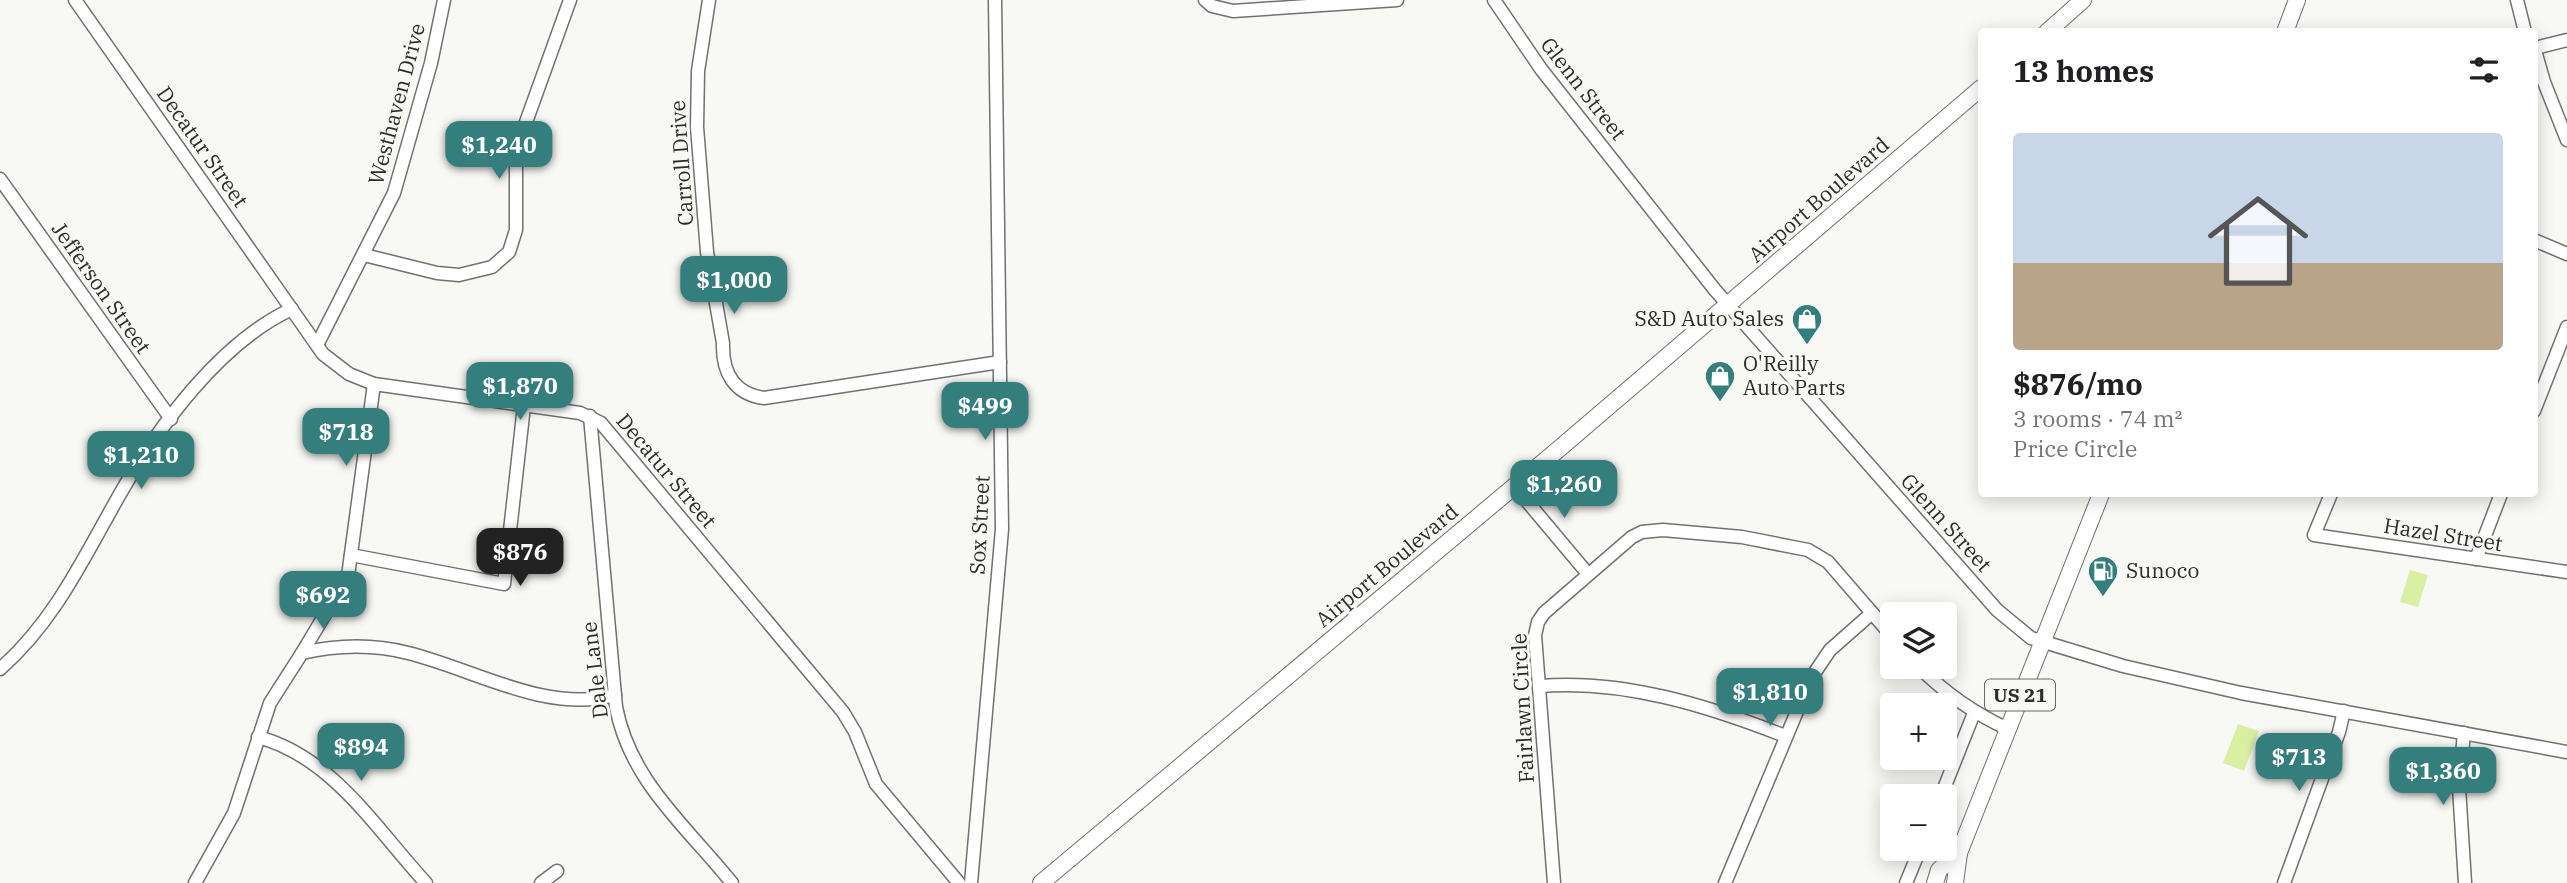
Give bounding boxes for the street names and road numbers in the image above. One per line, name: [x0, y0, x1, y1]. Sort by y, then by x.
street label: Westhaven Drive: [361, 20, 431, 188]
street label: Glenn Street: [1535, 31, 1633, 146]
street label: Decatur Street: [151, 80, 255, 212]
street label: Carroll Drive: [663, 99, 699, 227]
street label: Airport Boulevard: [1742, 130, 1895, 268]
street label: Jefferson Street: [46, 216, 158, 359]
street label: Decatur Street: [611, 407, 723, 534]
street label: Glenn Street: [1895, 467, 1998, 578]
street label: Sox Street: [962, 475, 996, 575]
street label: Airport Boulevard: [1309, 497, 1464, 633]
street label: Hazel Street: [2382, 511, 2505, 557]
street label: Dale Lane: [574, 620, 614, 720]
street label: Fairlawn Circle: [1504, 633, 1540, 784]
road number: US 21: [1985, 680, 2055, 710]

